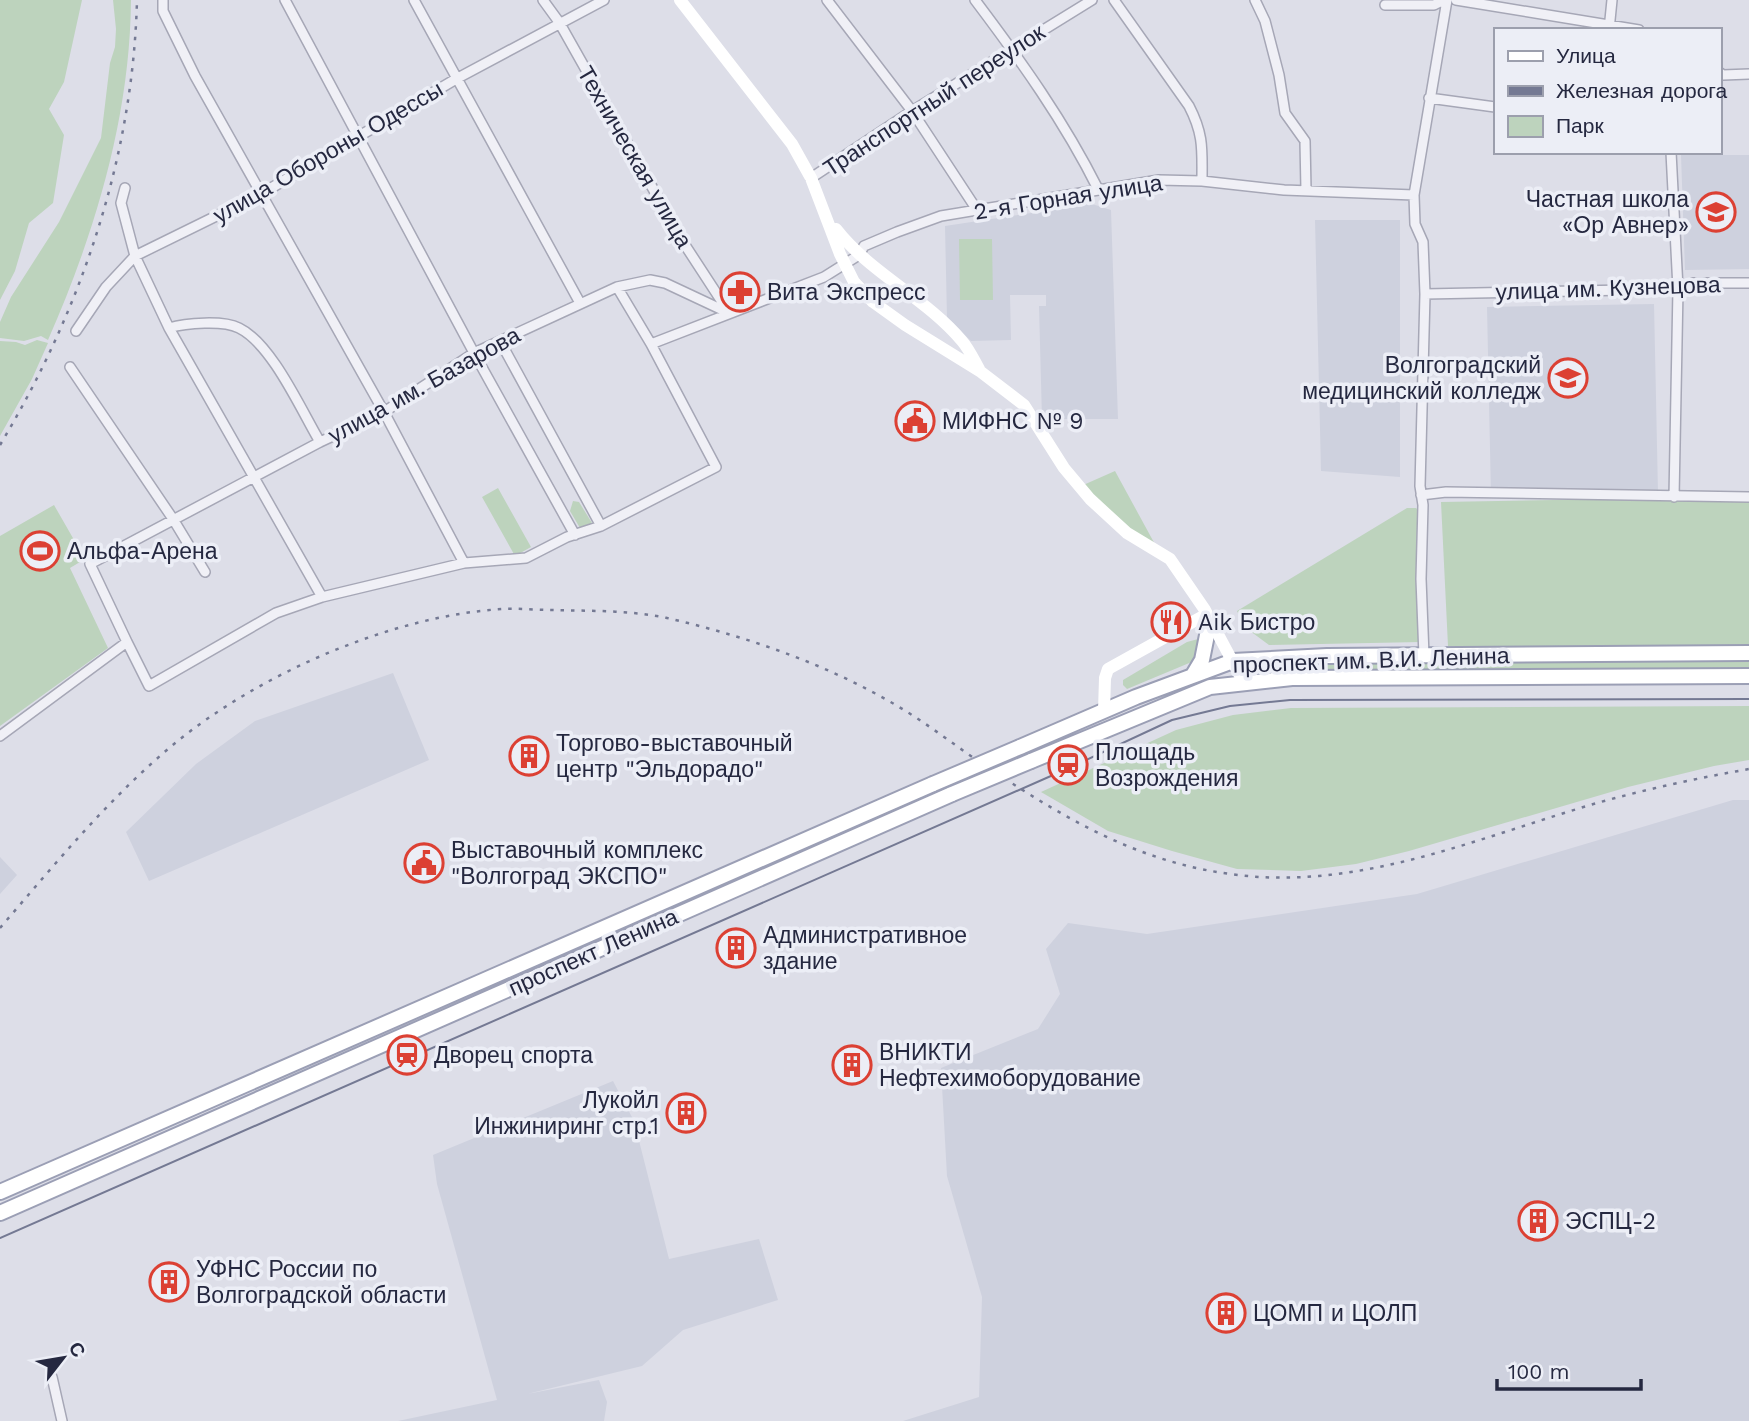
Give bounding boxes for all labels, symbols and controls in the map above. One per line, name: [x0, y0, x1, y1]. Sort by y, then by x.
street label: Транспортный переулок: [818, 18, 1051, 182]
legend: [1494, 28, 1721, 154]
text: Улица: [1556, 43, 1616, 68]
street label: Техническая улица: [572, 62, 698, 253]
street label: улица Обороны Одессы: [209, 76, 448, 229]
text: Железная дорога: [1556, 78, 1728, 103]
text: Парк: [1556, 113, 1604, 138]
street label: 2-я Горная улица: [972, 169, 1164, 226]
place label: Частная школа «Ор Авнер»: [1526, 186, 1689, 239]
school or university icon: Частная школа «Ор Авнер»: [1695, 191, 1737, 233]
pharmacy icon: Вита Экспресс: [719, 271, 761, 313]
street label: улица им. Кузнецова: [1495, 271, 1721, 306]
place label: Вита Экспресс: [767, 279, 926, 306]
street label: улица им. Базарова: [324, 321, 525, 449]
place label: Волгоградский медицинский колледж: [1302, 352, 1542, 405]
school or university icon: Волгоградский медицинский колледж: [1547, 357, 1589, 399]
public building icon: МИФНС № 9: [894, 400, 936, 442]
place label: МИФНС № 9: [942, 408, 1083, 435]
sports icon: Альфа-Арена: [19, 530, 61, 572]
place label: Альфа-Арена: [67, 538, 218, 565]
restaurant icon: Aik Бистро: [1150, 601, 1192, 643]
place label: Aik Бистро: [1198, 609, 1315, 636]
street label: проспект им. В.И. Ленина: [1232, 642, 1510, 679]
place label: Торгово-выставочный центр "Эльдорадо": [556, 730, 793, 783]
building icon: Торгово-выставочный центр "Эльдорадо": [508, 735, 550, 777]
place label: Площадь Возрождения: [1095, 739, 1238, 792]
station icon: Площадь Возрождения: [1047, 744, 1089, 786]
place label: Выставочный комплекс "Волгоград ЭКСПО": [451, 837, 703, 890]
public building icon: Выставочный комплекс "Волгоград ЭКСПО": [403, 842, 445, 884]
street label: проспект Ленина: [504, 903, 682, 1002]
place label: Административное здание: [763, 922, 967, 975]
building icon: Административное здание: [715, 927, 757, 969]
station icon: Дворец спорта: [386, 1034, 428, 1076]
place label: ВНИКТИ Нефтехимоборудование: [879, 1039, 1141, 1092]
place label: Дворец спорта: [434, 1042, 593, 1069]
building icon: ВНИКТИ Нефтехимоборудование: [831, 1044, 873, 1086]
place label: Лукойл Инжиниринг стр.1: [474, 1087, 659, 1140]
building icon: Лукойл Инжиниринг стр.1: [665, 1092, 707, 1134]
building icon: ЭСПЦ-2: [1517, 1200, 1559, 1242]
place label: ЭСПЦ-2: [1565, 1208, 1656, 1235]
place label: УФНС России по Волгоградской области: [196, 1256, 446, 1309]
building icon: УФНС России по Волгоградской области: [148, 1261, 190, 1303]
building icon: ЦОМП и ЦОЛП: [1205, 1292, 1247, 1334]
place label: ЦОМП и ЦОЛП: [1253, 1300, 1417, 1327]
north arrow: [28, 1323, 98, 1393]
text: С: [64, 1338, 91, 1362]
scale bar: [1497, 1348, 1640, 1392]
text: 100 m: [1508, 1359, 1570, 1384]

